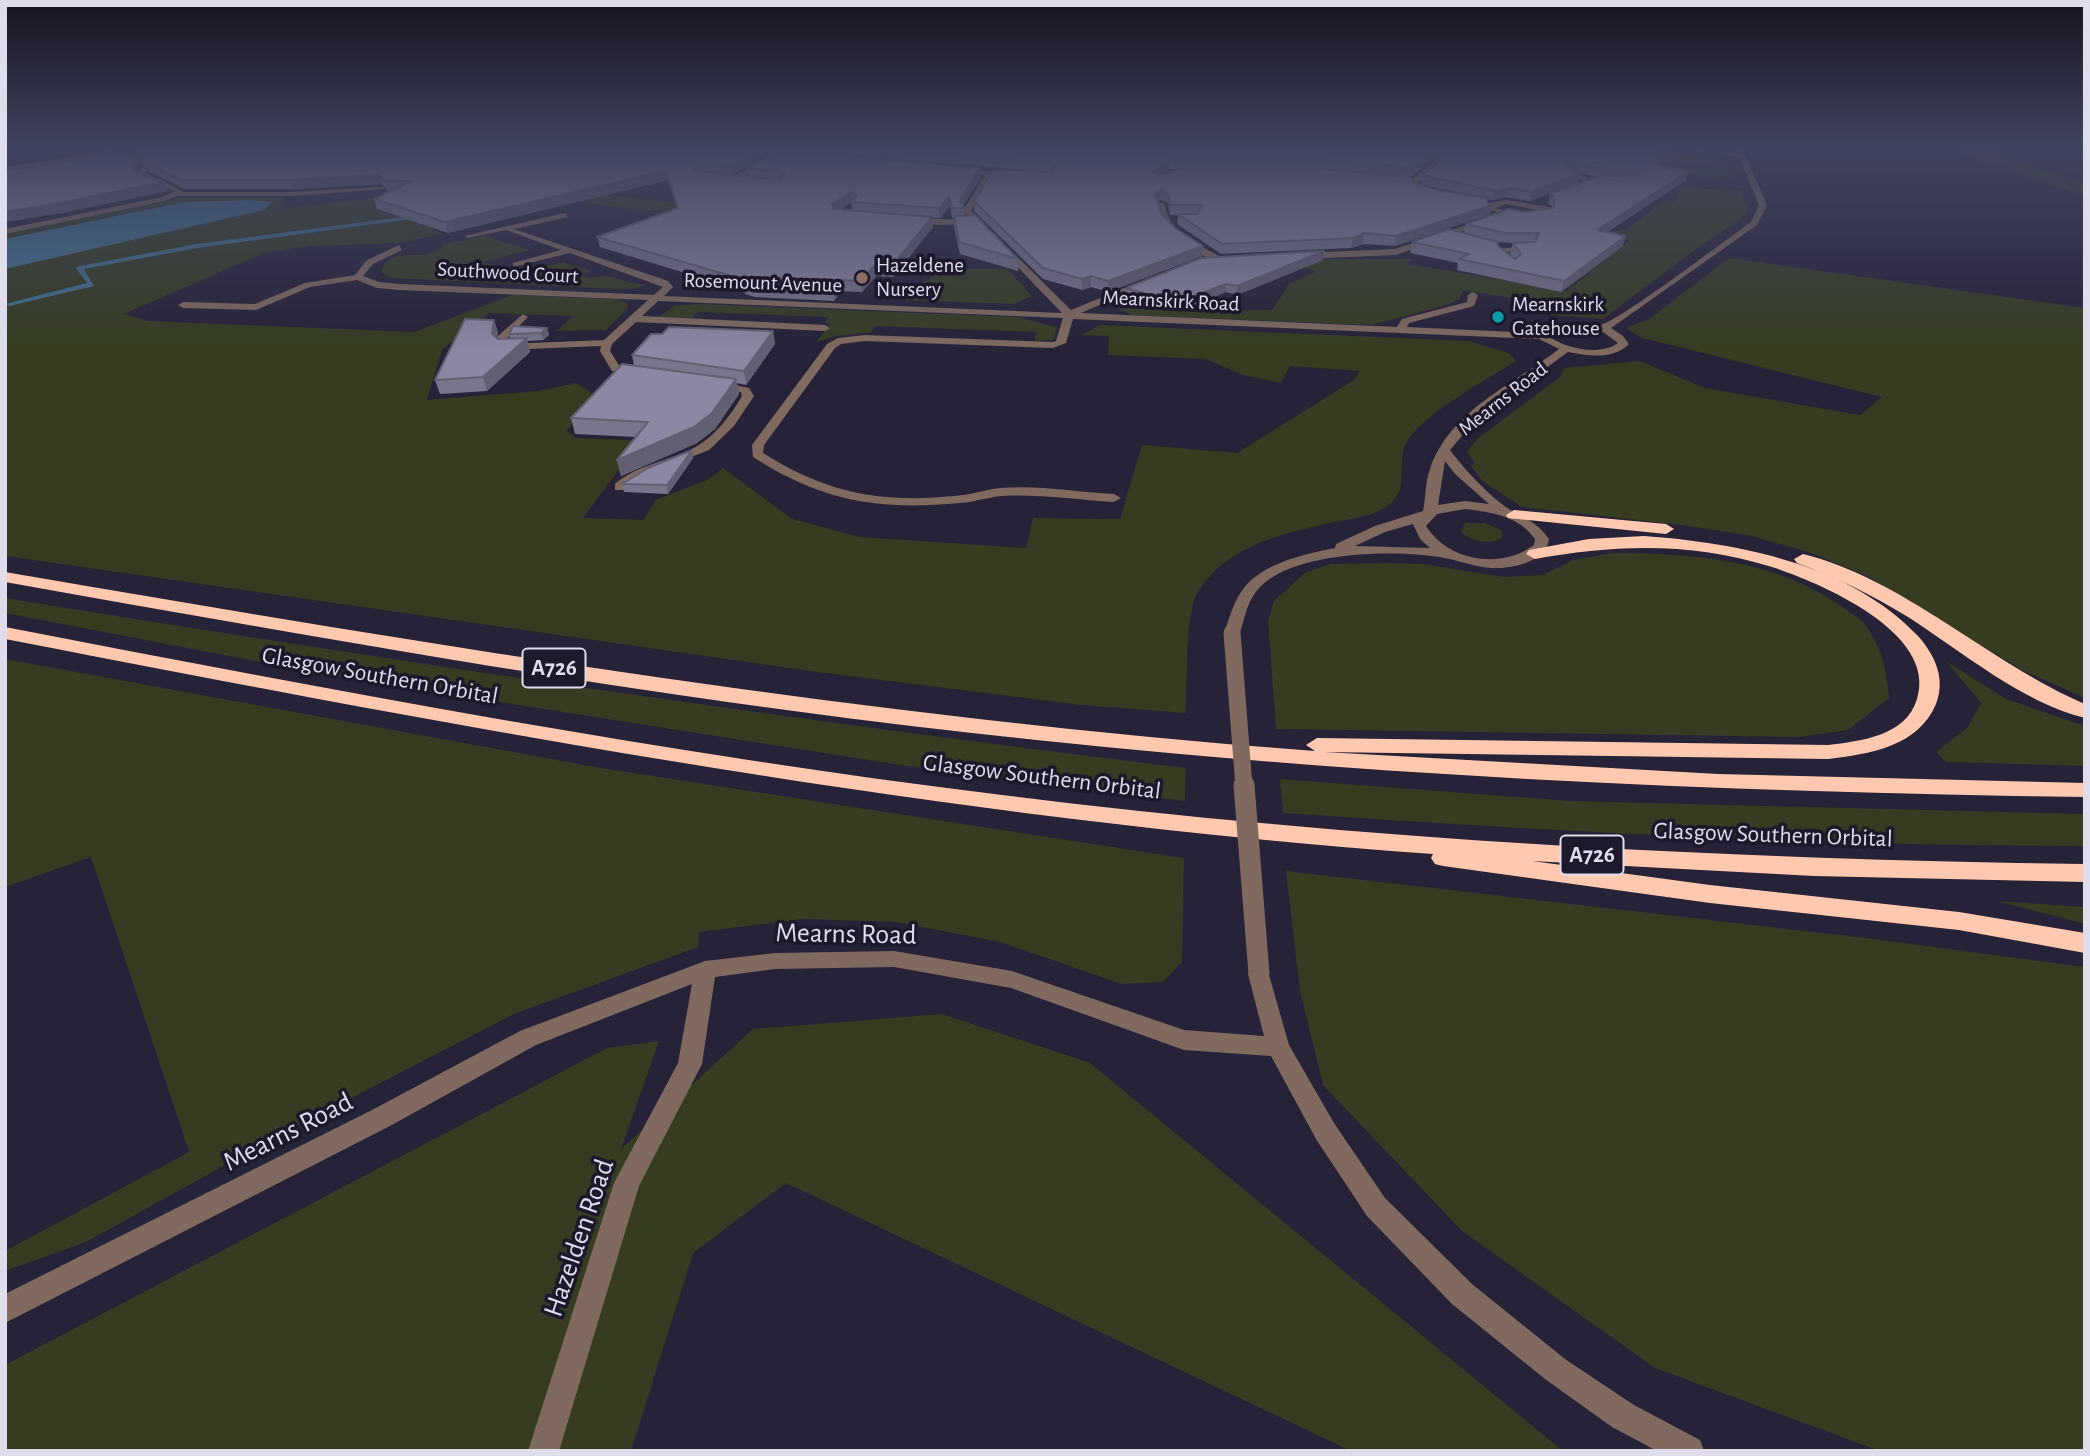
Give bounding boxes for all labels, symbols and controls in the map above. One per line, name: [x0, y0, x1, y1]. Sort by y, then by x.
place label: Hazeldene Nursery: [876, 253, 964, 303]
street label: Southwood Court: [437, 257, 579, 289]
street label: Rosemount Avenue: [683, 268, 843, 298]
marker: Hazeldene Nursery: [854, 270, 870, 286]
street label: Mearnskirk Road: [1102, 285, 1240, 317]
place label: Mearnskirk Gatehouse: [1512, 292, 1604, 342]
marker: Mearnskirk Gatehouse: [1490, 309, 1506, 325]
street label: Mearns Road: [1453, 356, 1553, 442]
street label: Glasgow Southern Orbital: [260, 641, 500, 711]
road number: A726: [522, 648, 586, 688]
street label: Glasgow Southern Orbital: [921, 748, 1163, 806]
street label: Glasgow Southern Orbital: [1653, 816, 1893, 854]
road number: A726: [1560, 835, 1624, 874]
street label: Mearns Road: [775, 916, 917, 952]
street label: Mearns Road: [217, 1085, 359, 1179]
street label: Hazelden Road: [536, 1155, 622, 1321]

